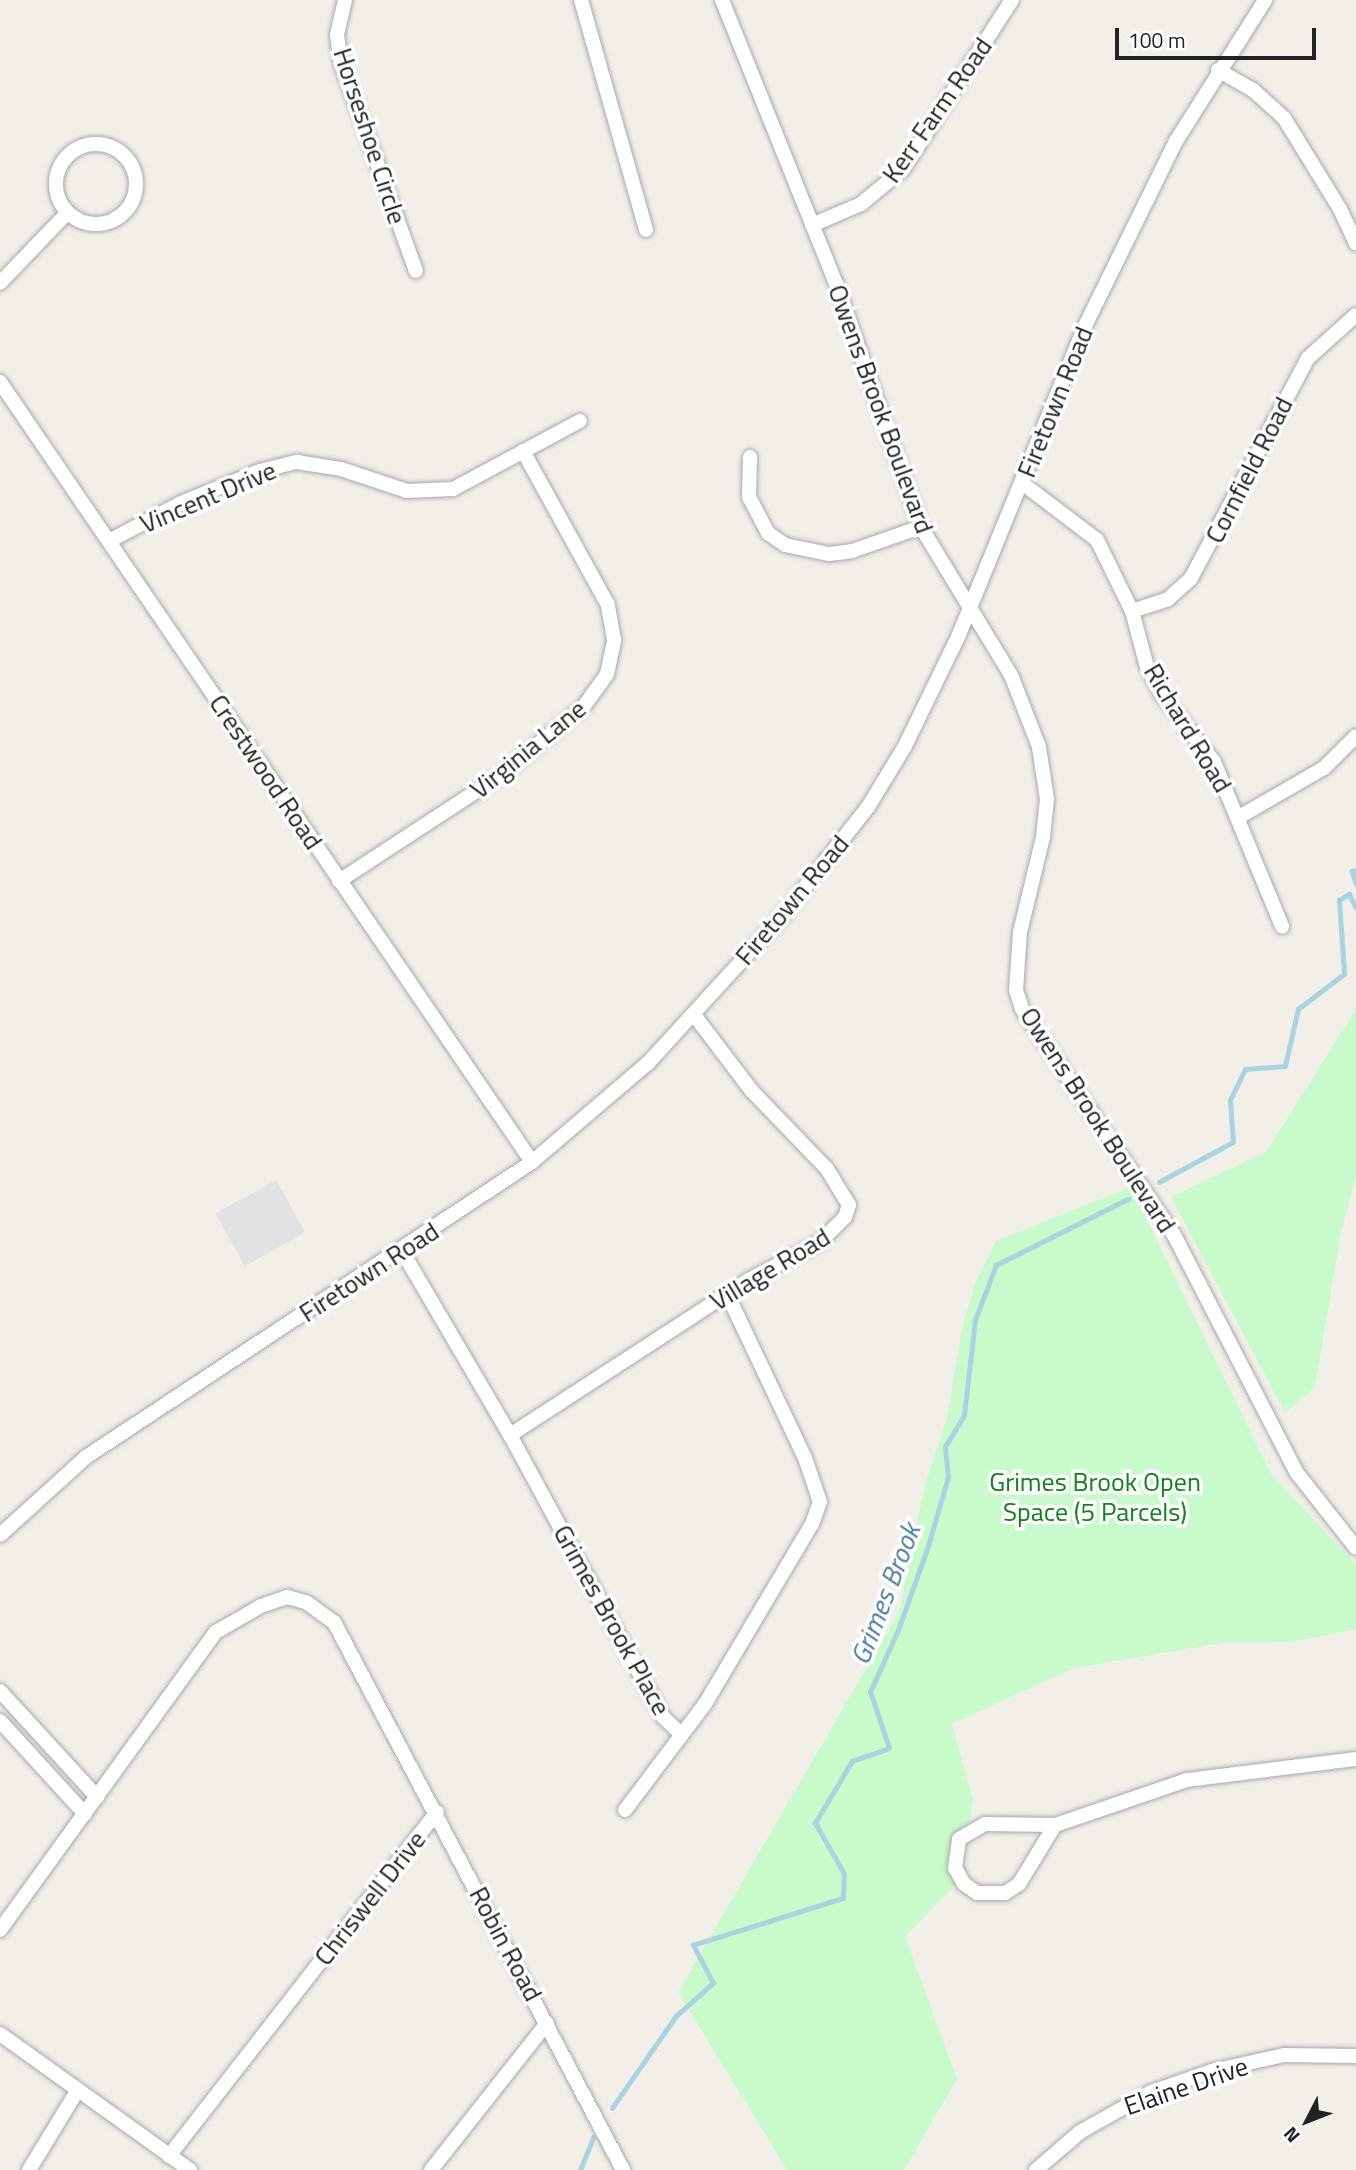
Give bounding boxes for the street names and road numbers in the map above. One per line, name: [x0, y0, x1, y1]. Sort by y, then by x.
street label: Kerr Farm Road: [876, 31, 998, 189]
street label: Horseshoe Circle: [327, 44, 413, 228]
street label: Owens Brook Boulevard: [821, 280, 941, 538]
street label: Firetown Road: [1011, 322, 1099, 482]
street label: Cornfield Road: [1199, 392, 1299, 548]
street label: Vincent Drive: [135, 454, 281, 540]
street label: Richard Road: [1137, 658, 1239, 798]
street label: Crestwood Road: [203, 689, 329, 855]
street label: Virginia Lane: [464, 693, 592, 805]
street label: Firetown Road: [729, 829, 855, 971]
street label: Owens Brook Boulevard: [1013, 1001, 1183, 1239]
street label: Firetown Road: [294, 1215, 444, 1329]
street label: Village Road: [704, 1221, 836, 1317]
street label: Grimes Brook Place: [547, 1519, 677, 1721]
street label: Chriswell Drive: [308, 1824, 432, 1972]
street label: Robin Road: [463, 1882, 549, 2006]
street label: Elaine Drive: [1120, 2050, 1252, 2122]

